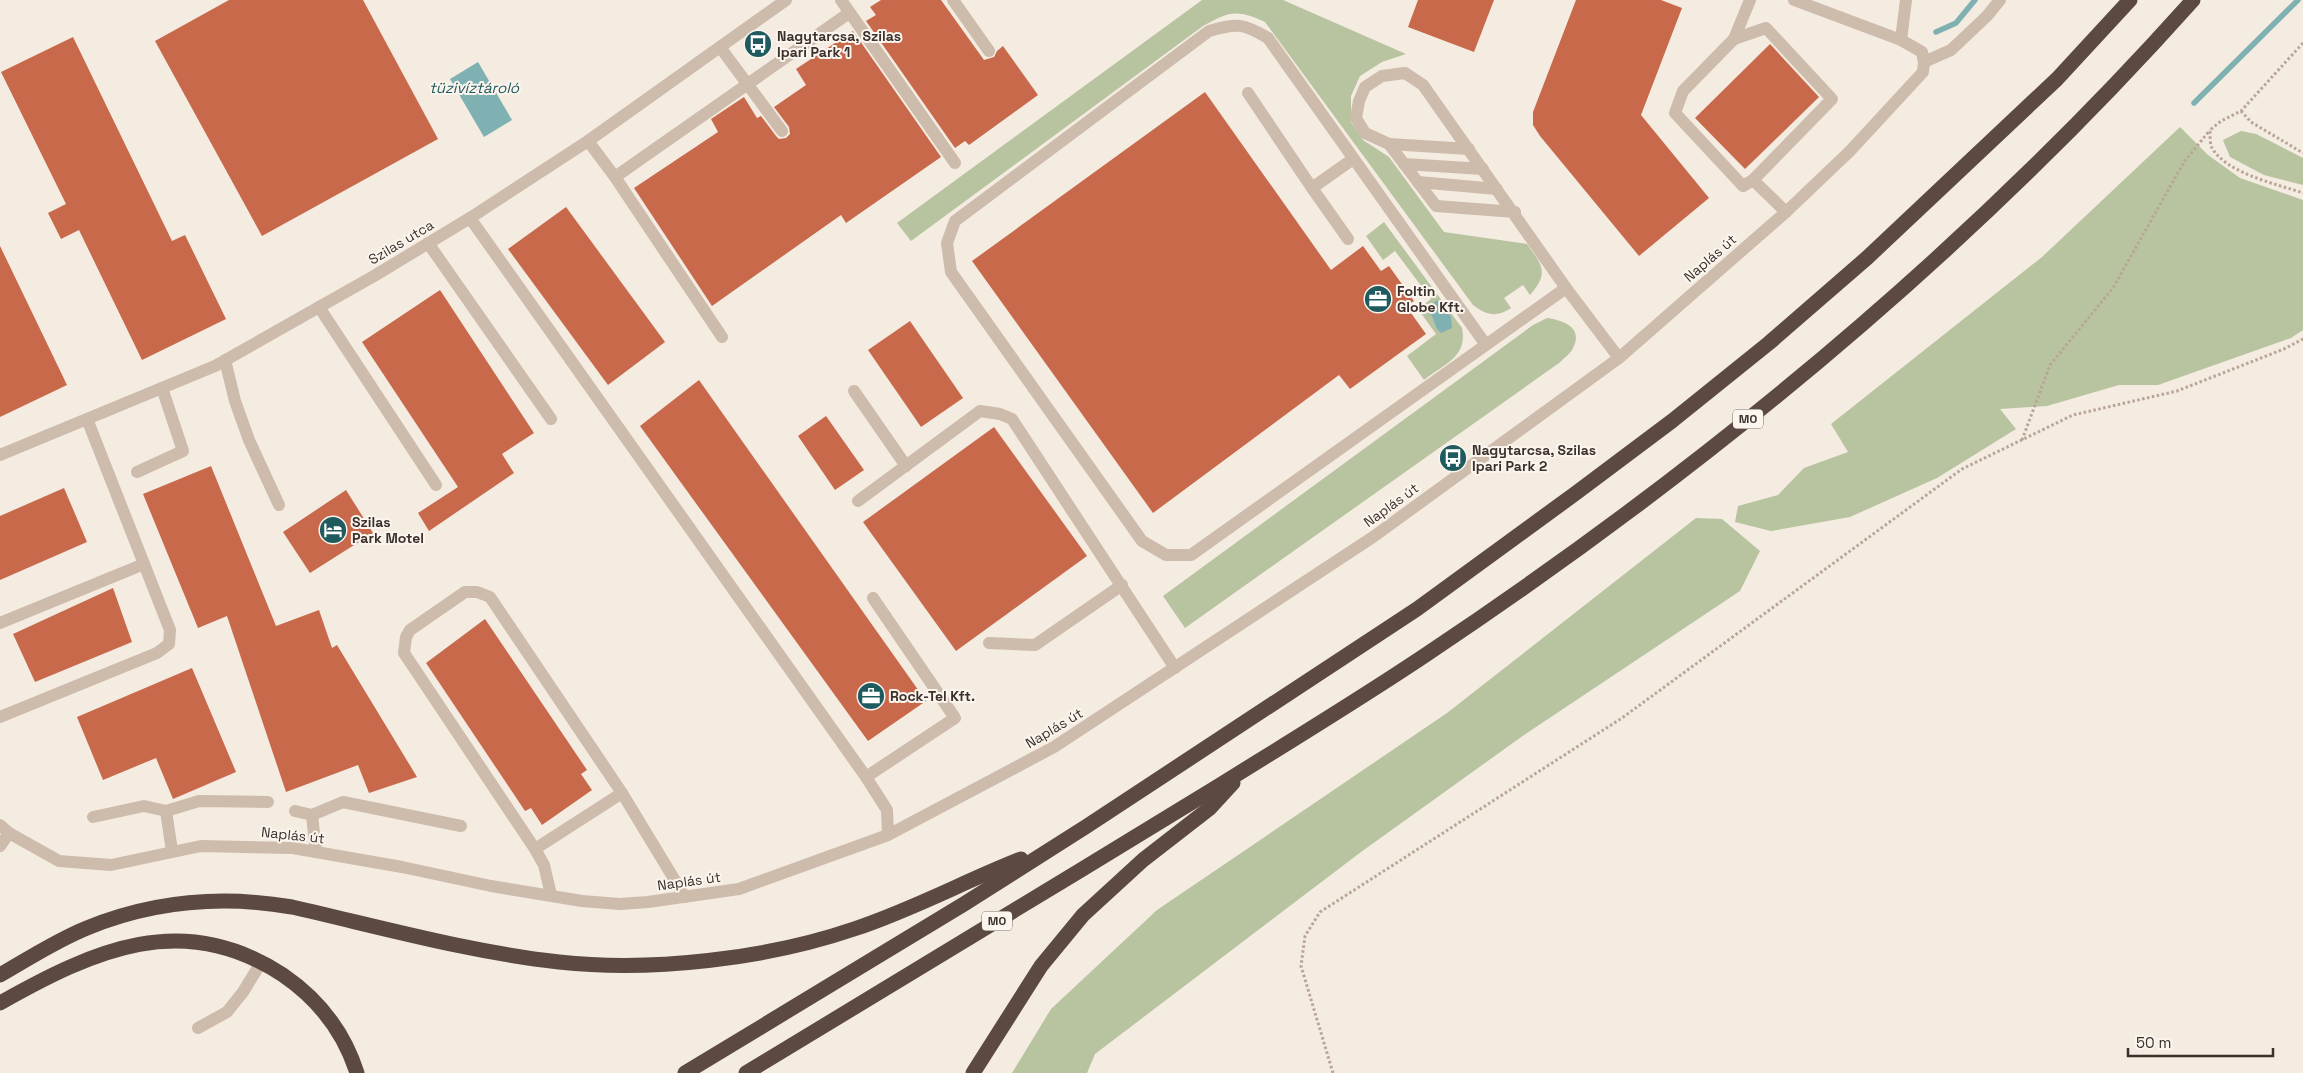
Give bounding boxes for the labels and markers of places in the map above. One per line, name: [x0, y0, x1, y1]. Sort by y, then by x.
place label: Nagytarcsa, Szilas Ipari Park 1: [777, 27, 901, 61]
bus stop icon: Nagytarcsa, Szilas Ipari Park 1: [743, 29, 773, 59]
place label: Foltin Globe Kft.: [1397, 282, 1464, 316]
office icon: Foltin Globe Kft.: [1363, 284, 1393, 314]
place label: Nagytarcsa, Szilas Ipari Park 2: [1472, 441, 1596, 475]
bus stop icon: Nagytarcsa, Szilas Ipari Park 2: [1438, 443, 1468, 473]
place label: Szilas Park Motel: [352, 513, 424, 547]
hotel icon: Szilas Park Motel: [318, 515, 348, 545]
office icon: Rock-Tel Kft.: [856, 681, 886, 711]
place label: Rock-Tel Kft.: [890, 687, 975, 705]

